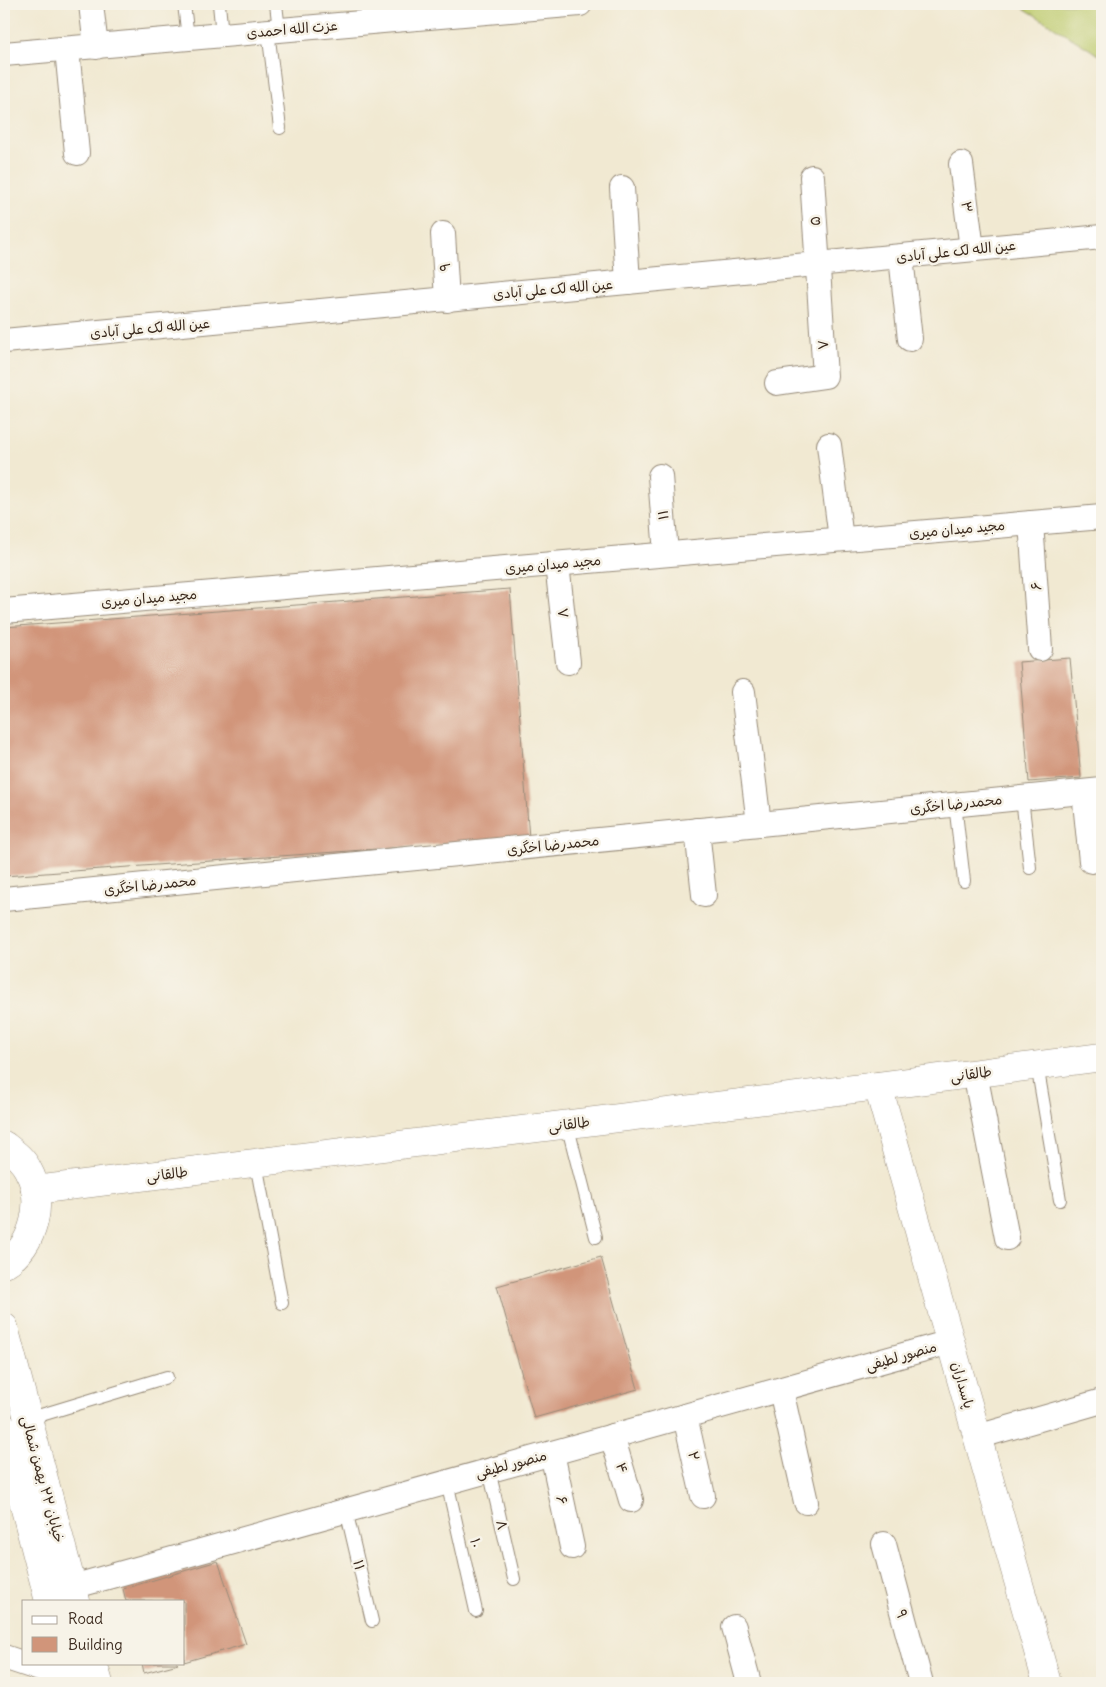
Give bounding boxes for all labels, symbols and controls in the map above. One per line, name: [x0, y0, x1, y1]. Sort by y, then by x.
street label: عزت الله احمدی: [246, 16, 338, 42]
street label: ۳: [957, 200, 977, 214]
street label: ۵: [806, 216, 824, 226]
street label: عین الله لک علی آبادی: [895, 236, 1017, 266]
street label: ۹: [436, 262, 454, 272]
street label: عین الله لک علی آبادی: [492, 275, 614, 303]
street label: عین الله لک علی آبادی: [89, 314, 211, 342]
street label: ۷: [814, 339, 832, 351]
street label: ۱۱: [654, 509, 672, 521]
street label: مجید میدان میری: [908, 516, 1006, 542]
street label: مجید میدان میری: [504, 551, 602, 577]
street label: ۶: [1027, 581, 1045, 591]
street label: مجید میدان میری: [100, 585, 198, 611]
street label: ۸: [553, 607, 573, 619]
street label: محمدرضا اخگری: [909, 790, 1003, 818]
street label: محمدرضا اخگری: [506, 831, 600, 859]
street label: محمدرضا اخگری: [103, 871, 197, 899]
street label: طالقانی: [949, 1062, 993, 1086]
street label: طالقانی: [547, 1113, 591, 1135]
street label: طالقانی: [145, 1163, 189, 1185]
street label: منصور لطیفی: [863, 1337, 939, 1375]
street label: پاسداران: [947, 1360, 978, 1411]
street label: خیابان ۲۲ بهمن شمالی: [17, 1414, 69, 1544]
street label: منصور لطیفی: [473, 1446, 549, 1482]
street label: ۲: [684, 1449, 704, 1463]
street label: ۴: [612, 1460, 632, 1476]
street label: ۶: [552, 1494, 572, 1506]
street label: ۸: [492, 1518, 512, 1532]
street label: ۱۰: [466, 1536, 486, 1550]
street label: ۱۱: [349, 1558, 369, 1572]
legend: [22, 1600, 185, 1664]
street label: ۹: [892, 1607, 912, 1621]
text: Road: [68, 1609, 103, 1628]
text: Building: [68, 1635, 123, 1654]

